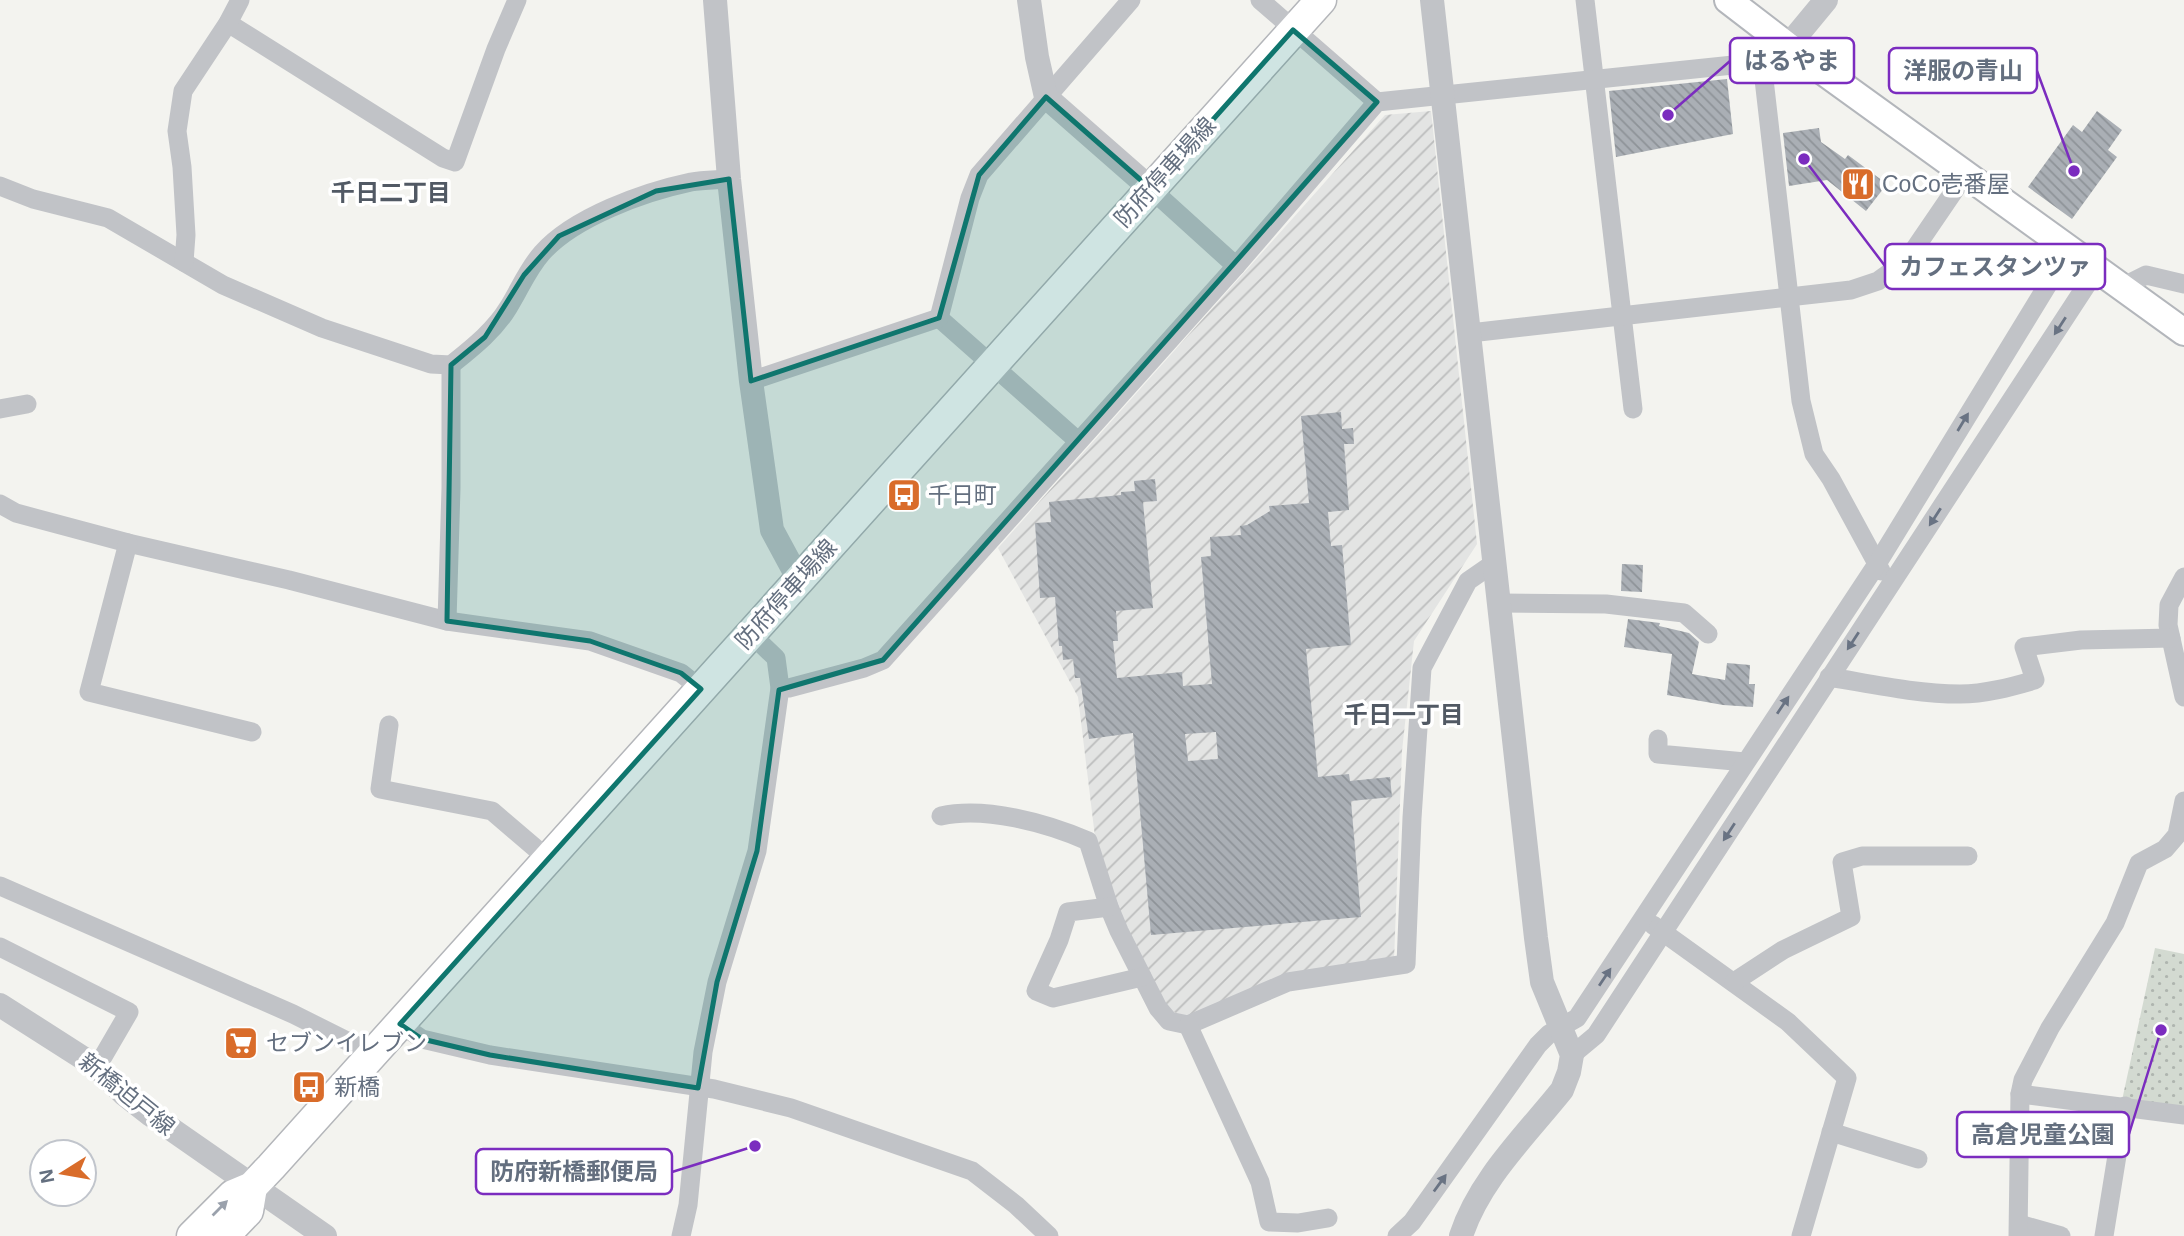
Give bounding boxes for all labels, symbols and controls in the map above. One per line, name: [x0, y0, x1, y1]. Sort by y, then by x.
callout: はるやま: [1730, 38, 1854, 83]
text: はるやま: [1744, 47, 1840, 74]
callout: 洋服の青山: [1889, 48, 2037, 93]
text: 洋服の青山: [1903, 57, 2023, 84]
street label: 防府停車場線: [1109, 112, 1221, 232]
restaurant icon: CoCo壱番屋: [1839, 165, 1877, 203]
place label: CoCo壱番屋: [1882, 171, 2010, 197]
district label: 千日二丁目: [331, 179, 451, 206]
callout: カフェスタンツァ: [1885, 244, 2105, 289]
text: カフェスタンツァ: [1899, 253, 2091, 280]
one-way arrow: [2053, 316, 2066, 336]
one-way arrow: [1957, 413, 1970, 432]
bus stop icon: 千日町: [885, 476, 923, 514]
place label: 千日町: [928, 482, 997, 508]
one-way arrow: [1929, 507, 1942, 526]
street label: 防府停車場線: [730, 534, 842, 654]
one-way arrow: [1847, 632, 1860, 651]
one-way arrow: [1776, 696, 1790, 714]
district label: 千日一丁目: [1344, 701, 1464, 728]
one-way arrow: [1722, 822, 1735, 842]
one-way arrow: [1598, 968, 1612, 986]
supermarket icon: セブンイレブン: [222, 1024, 260, 1062]
place label: セブンイレブン: [266, 1030, 427, 1056]
street label: 新橋迫戸線: [74, 1048, 180, 1140]
bus stop icon: 新橋: [290, 1068, 328, 1106]
place label: 新橋: [334, 1074, 380, 1100]
callout: 高倉児童公園: [1957, 1112, 2129, 1157]
text: 高倉児童公園: [1971, 1121, 2115, 1148]
north arrow: [28, 1138, 98, 1208]
callout: 防府新橋郵便局: [476, 1149, 672, 1194]
text: 防府新橋郵便局: [490, 1158, 658, 1185]
text: N: [35, 1167, 58, 1185]
one-way arrow: [1433, 1174, 1447, 1192]
one-way arrow: [211, 1200, 227, 1217]

